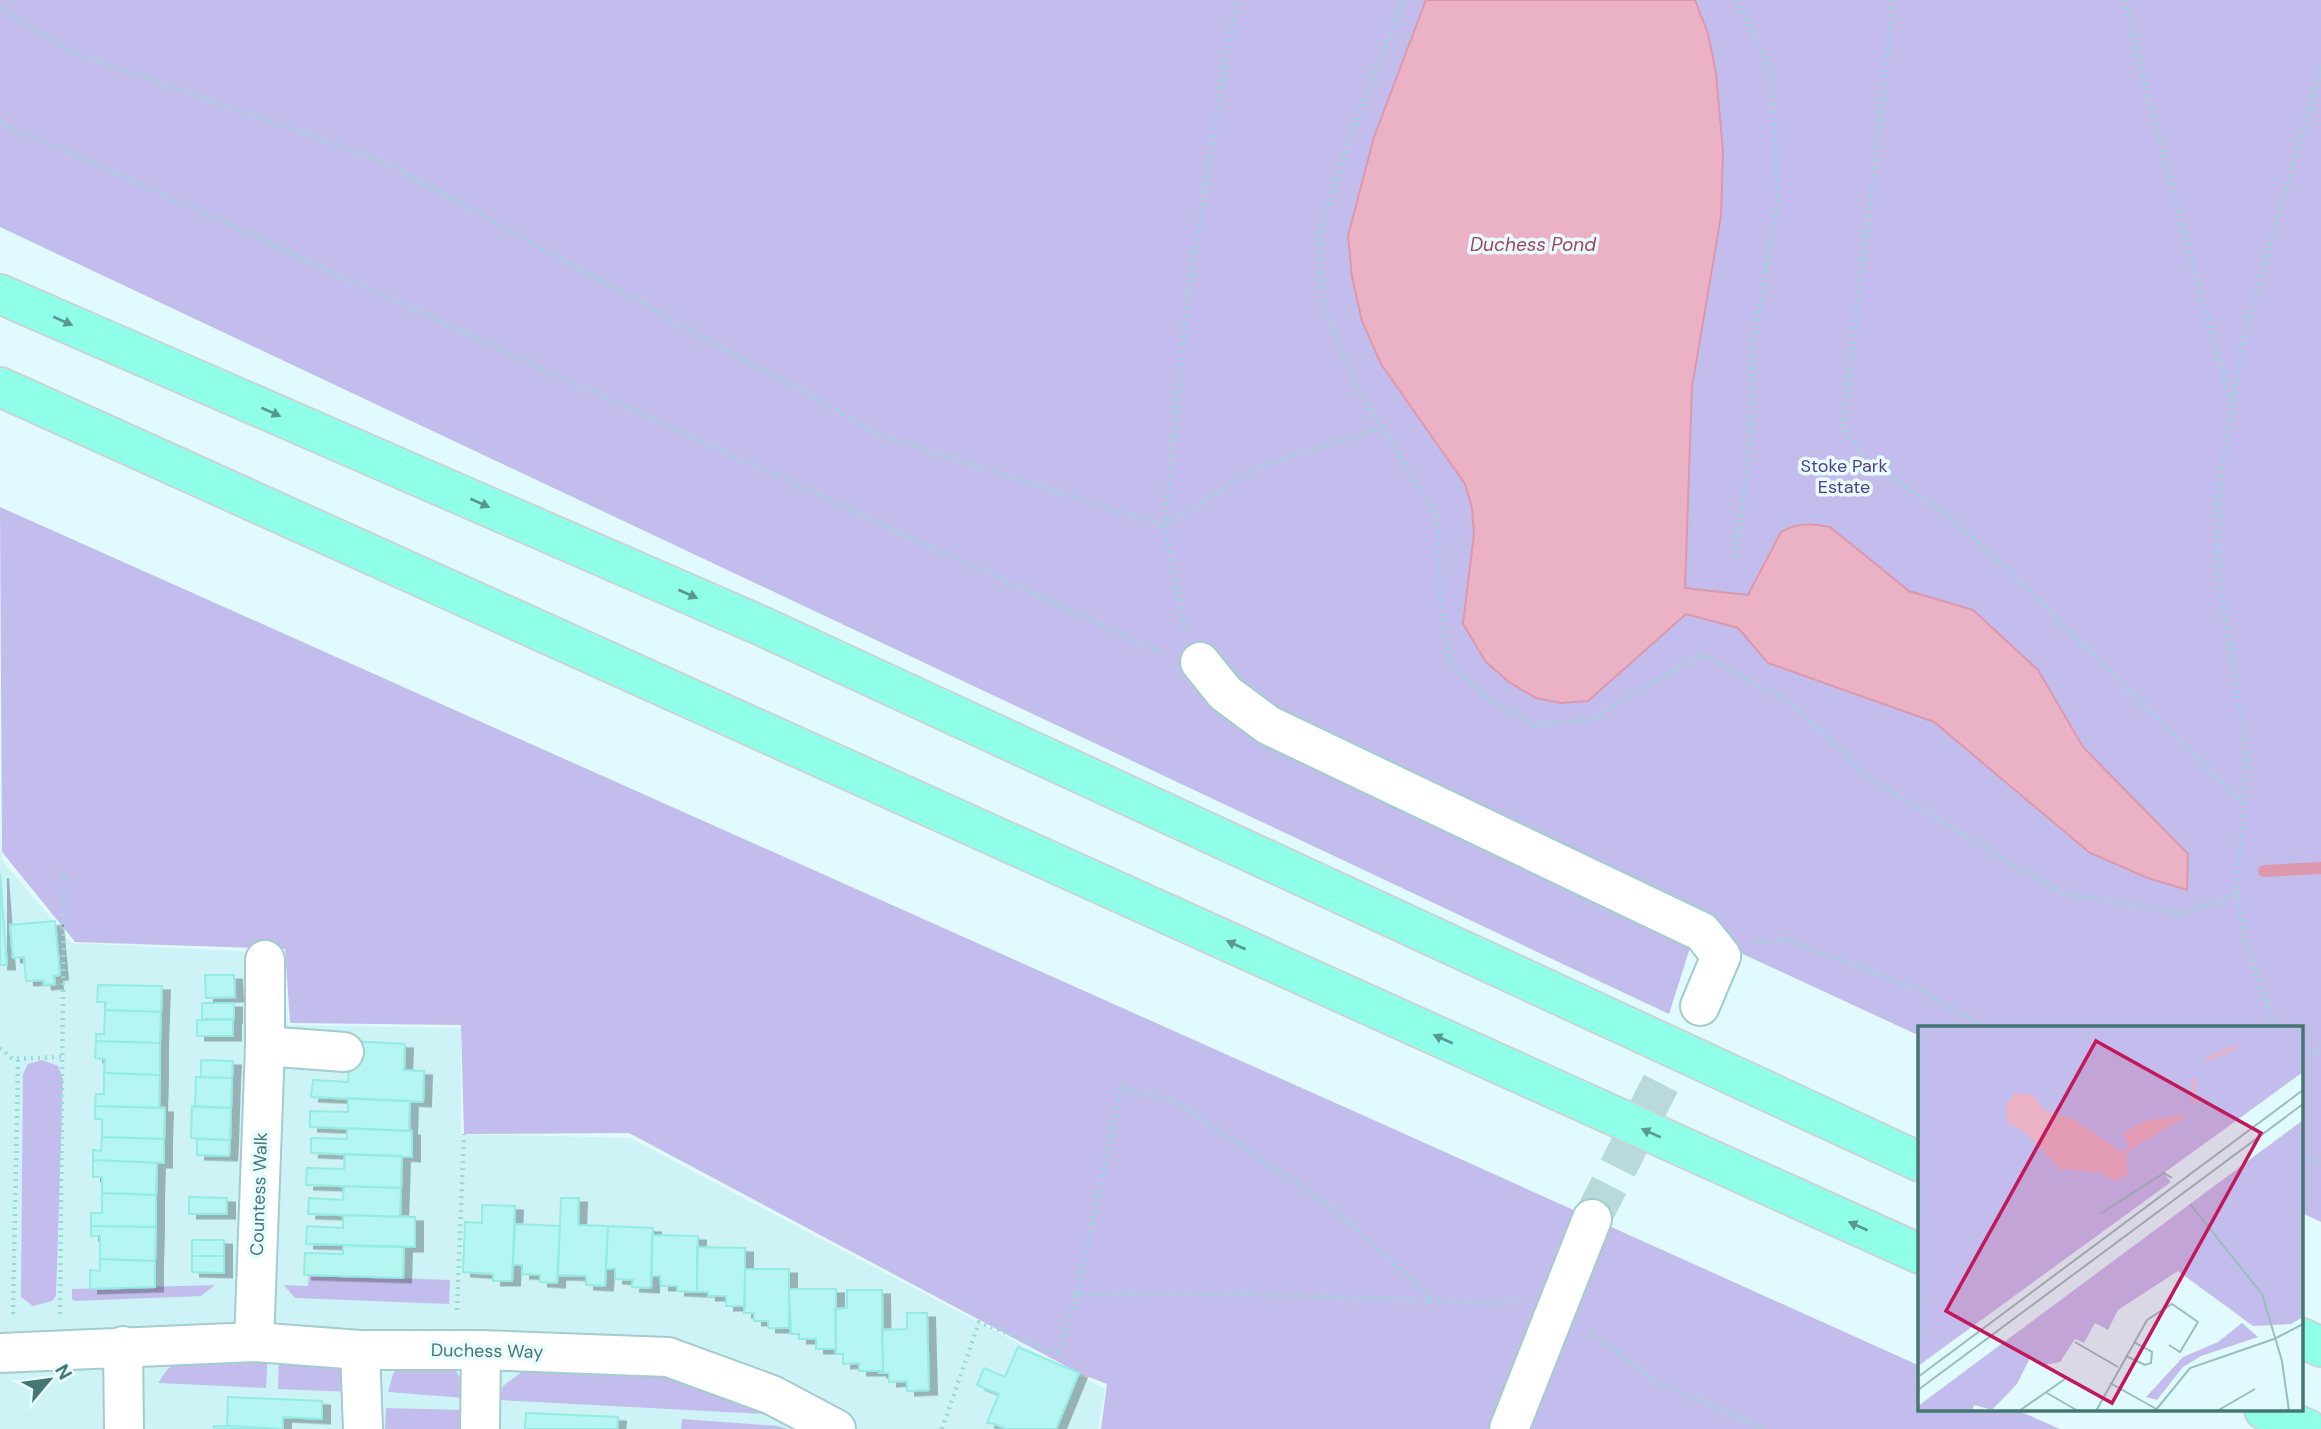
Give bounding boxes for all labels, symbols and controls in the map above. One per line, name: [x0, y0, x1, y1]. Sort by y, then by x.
water label: Duchess Pond: [1470, 232, 1597, 257]
one-way arrow: [52, 316, 73, 327]
one-way arrow: [261, 406, 281, 418]
park label: Stoke Park Estate: [1801, 454, 1887, 499]
one-way arrow: [469, 498, 490, 509]
one-way arrow: [678, 588, 698, 600]
one-way arrow: [1226, 939, 1246, 951]
inset map: [1918, 1026, 2304, 1412]
one-way arrow: [1433, 1033, 1454, 1044]
one-way arrow: [1641, 1127, 1661, 1139]
street label: Countess Walk: [245, 1132, 273, 1256]
one-way arrow: [1848, 1220, 1868, 1232]
street label: Duchess Way: [431, 1338, 543, 1364]
north arrow: [14, 1345, 84, 1415]
text: N: [49, 1360, 78, 1384]

